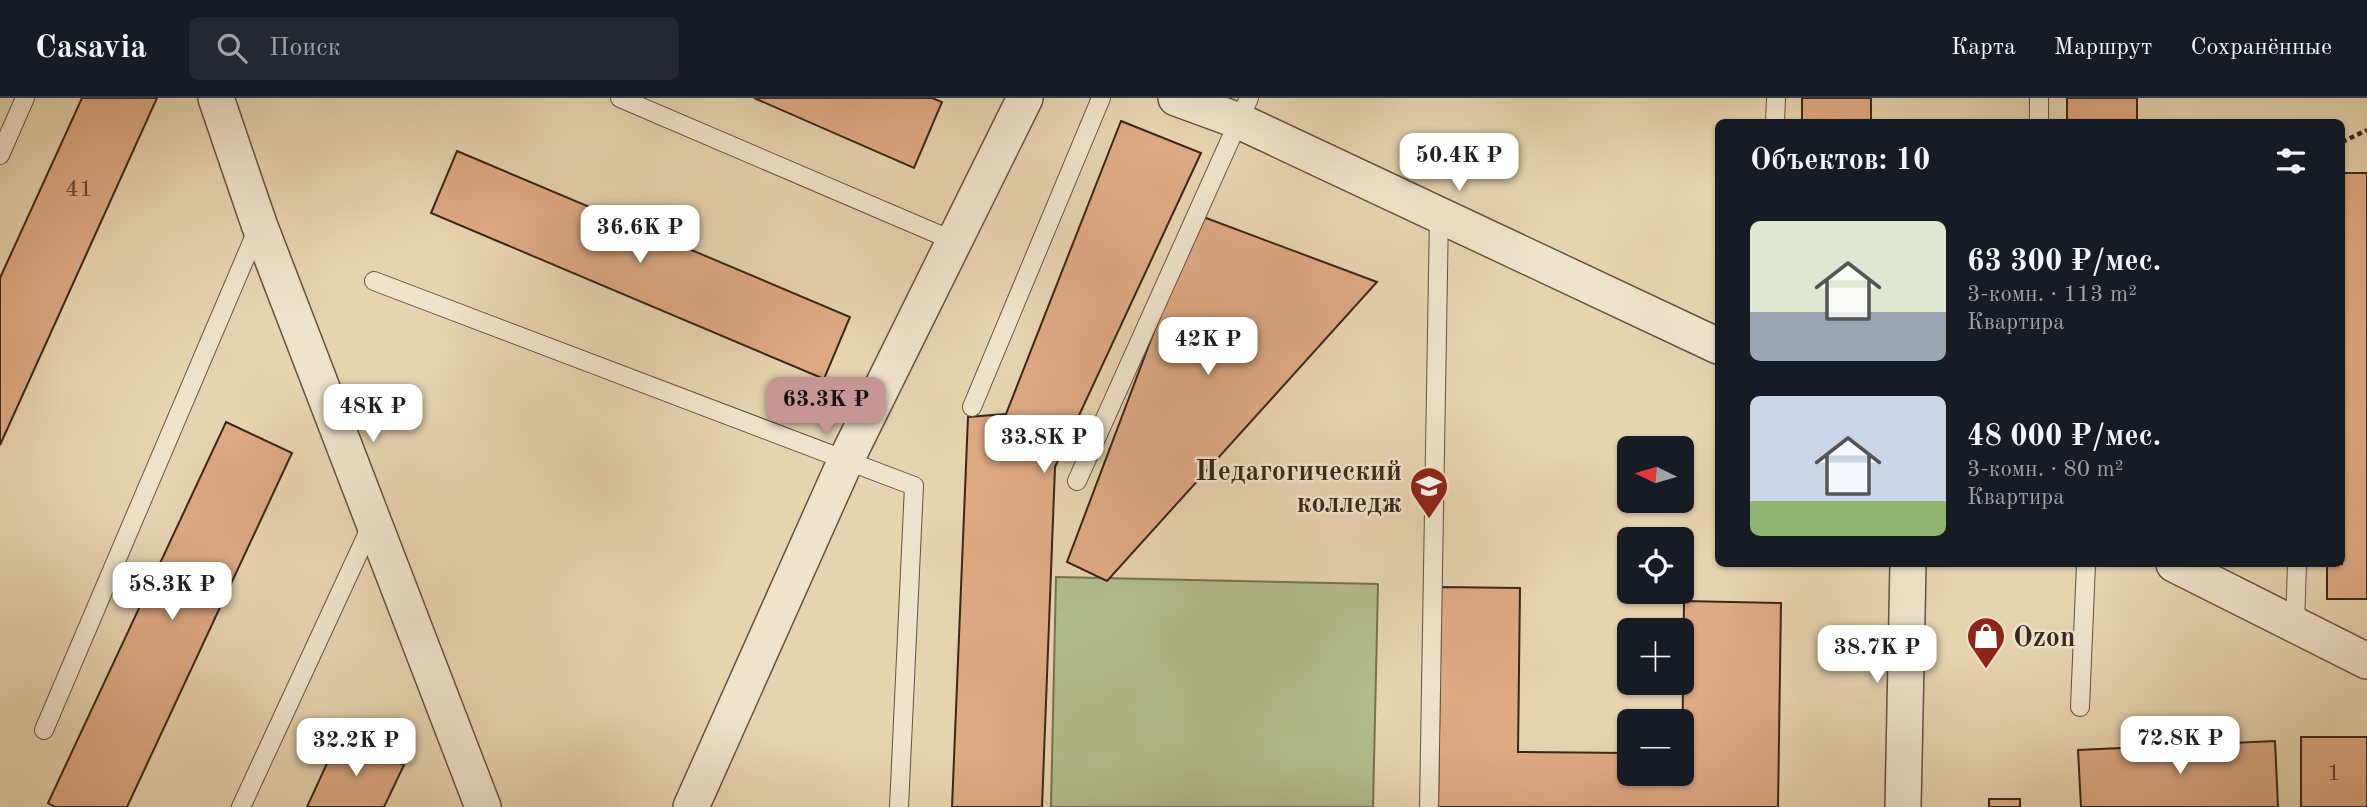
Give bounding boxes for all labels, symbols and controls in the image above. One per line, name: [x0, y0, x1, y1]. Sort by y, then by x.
search box: [189, 17, 679, 80]
icon: search: [213, 29, 251, 67]
text: Casavia: [35, 32, 147, 65]
text: Поиск: [269, 35, 341, 61]
text: Карта: [1951, 36, 2016, 60]
text: Маршрут: [2054, 36, 2152, 60]
text: Сохранённые: [2190, 36, 2332, 60]
pin: 50.4K ₽: [1394, 134, 1524, 193]
icon: filters: [2272, 142, 2310, 180]
text: 50.4K ₽: [1416, 144, 1502, 167]
text: Объектов: 10: [1750, 146, 1930, 176]
house number: 41: [65, 178, 93, 202]
pin: 36.6K ₽: [575, 206, 705, 265]
text: 36.6K ₽: [597, 216, 683, 239]
text: 63 300 ₽/мес.: [1967, 247, 2161, 277]
icon: home: [1806, 249, 1890, 333]
text: 3-комн. · 113 m²: [1967, 283, 2137, 306]
text: Квартира: [1967, 311, 2065, 334]
pin: 42K ₽: [1159, 317, 1257, 377]
text: 42K ₽: [1175, 328, 1241, 351]
pin: 63.3K ₽: [761, 378, 891, 437]
pin: 48K ₽: [324, 384, 422, 444]
text: 63.3K ₽: [783, 388, 869, 411]
text: 48K ₽: [340, 395, 406, 418]
pin: 33.8K ₽: [979, 416, 1109, 475]
text: 48 000 ₽/мес.: [1967, 422, 2161, 452]
icon: home: [1806, 424, 1890, 508]
text: 33.8K ₽: [1001, 426, 1087, 449]
north arrow: [1617, 436, 1694, 513]
map controls: [1617, 436, 1694, 786]
text: 3-комн. · 80 m²: [1967, 458, 2124, 481]
place label: Педагогический колледж: [1195, 459, 1402, 519]
school or university icon: Педагогический колледж: [1408, 465, 1450, 520]
text: Квартира: [1967, 486, 2065, 509]
button: locate: [1617, 527, 1694, 604]
pin: 58.3K ₽: [107, 562, 237, 622]
text: 58.3K ₽: [129, 573, 215, 596]
shop icon: Ozon: [1965, 615, 2007, 670]
button: +: [1617, 618, 1694, 695]
place label: Ozon: [2013, 625, 2076, 653]
pin: 38.7K ₽: [1812, 626, 1942, 685]
text: 38.7K ₽: [1834, 636, 1920, 659]
button: −: [1617, 709, 1694, 786]
pin: 72.8K ₽: [2115, 716, 2245, 776]
pin: 32.2K ₽: [291, 718, 421, 778]
text: 72.8K ₽: [2137, 727, 2223, 750]
text: 32.2K ₽: [313, 729, 399, 752]
house number: 1: [2327, 762, 2341, 786]

